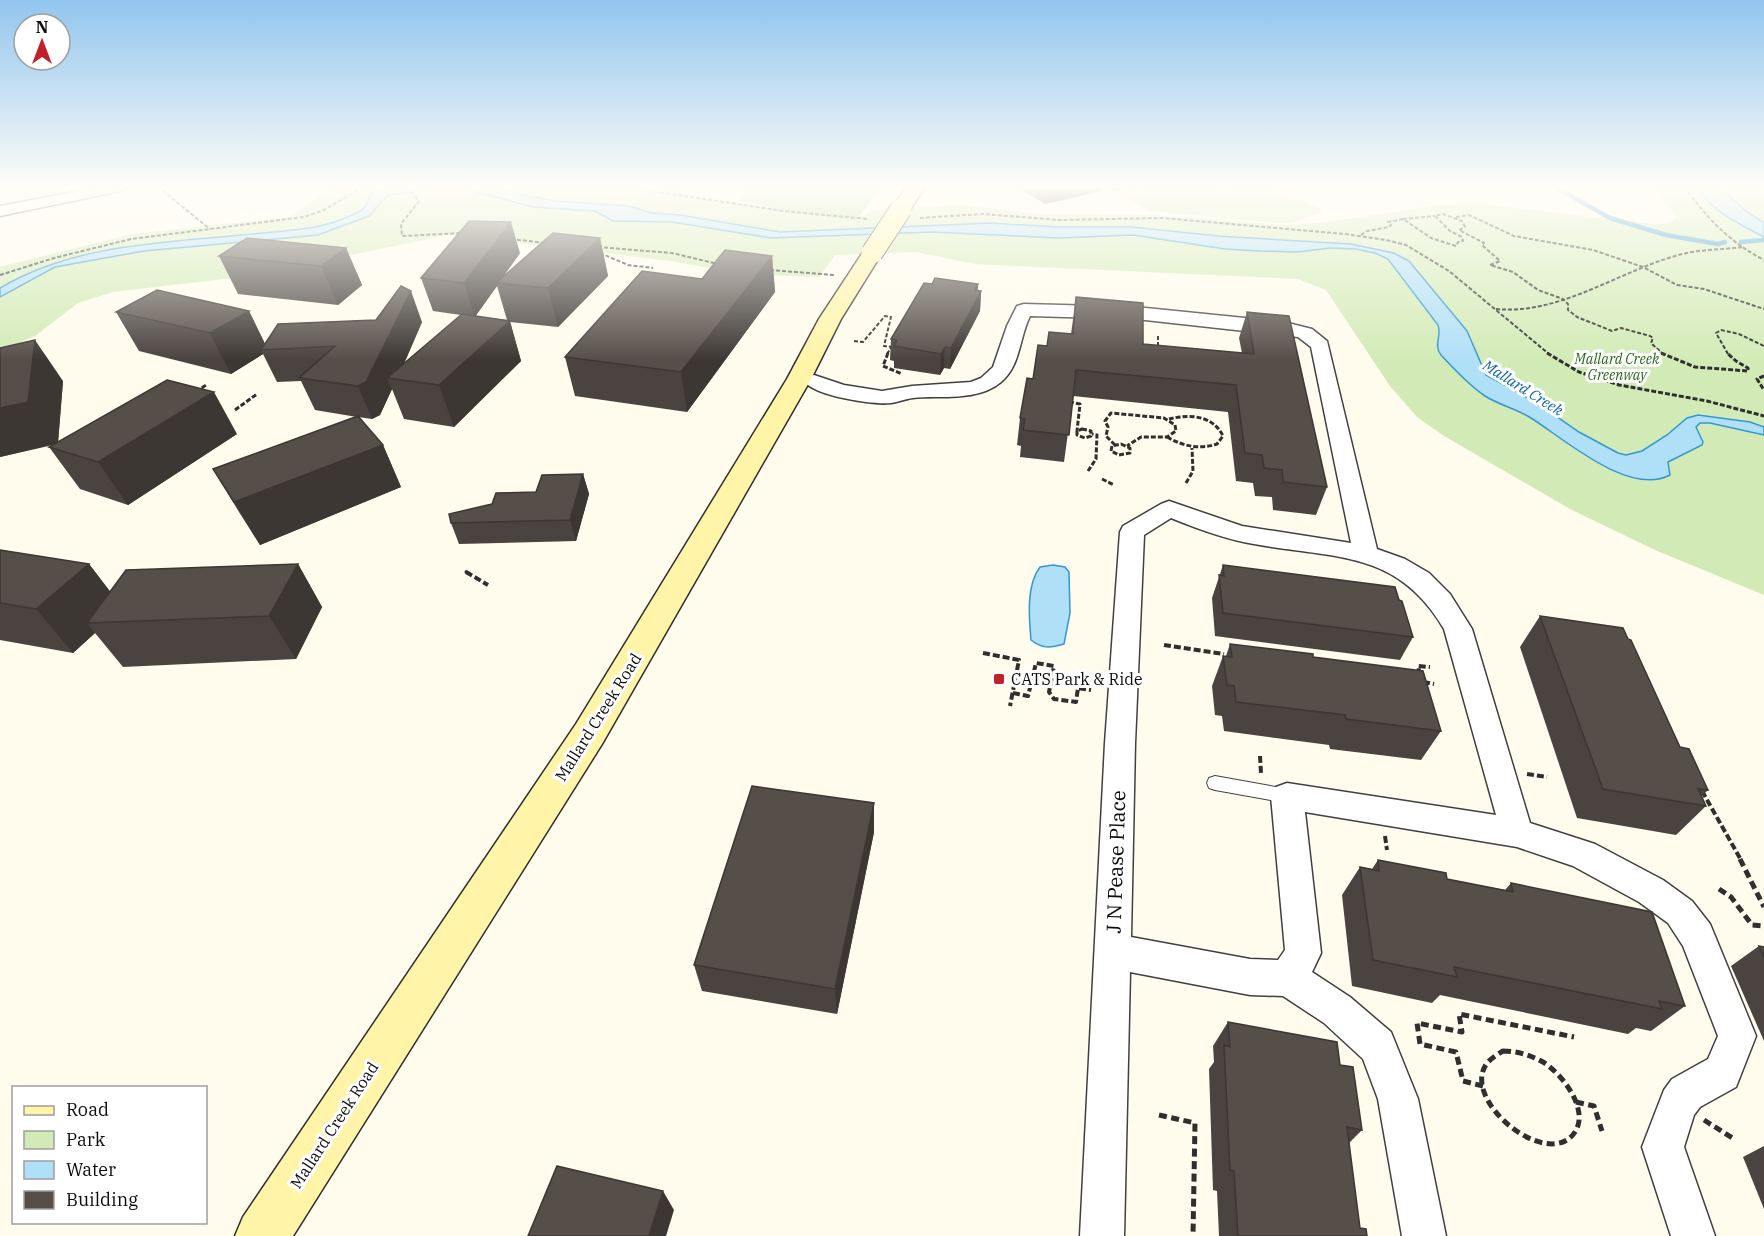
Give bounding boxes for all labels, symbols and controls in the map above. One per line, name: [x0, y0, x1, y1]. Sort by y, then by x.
north arrow: [12, 12, 72, 72]
text: N: [36, 17, 48, 37]
park label: Mallard Creek Greenway: [1574, 350, 1660, 384]
water label: Mallard Creek: [1479, 355, 1567, 420]
street label: Mallard Creek Road: [551, 649, 646, 785]
place label: CATS Park & Ride: [1011, 669, 1142, 689]
marker: CATS Park & Ride: [992, 672, 1006, 686]
street label: J N Pease Place: [1100, 790, 1131, 934]
street label: Mallard Creek Road: [286, 1058, 383, 1192]
legend: [12, 1086, 207, 1224]
text: Road: [66, 1098, 109, 1121]
text: Park: [66, 1128, 106, 1151]
text: Water: [66, 1158, 116, 1181]
text: Building: [66, 1188, 138, 1211]

